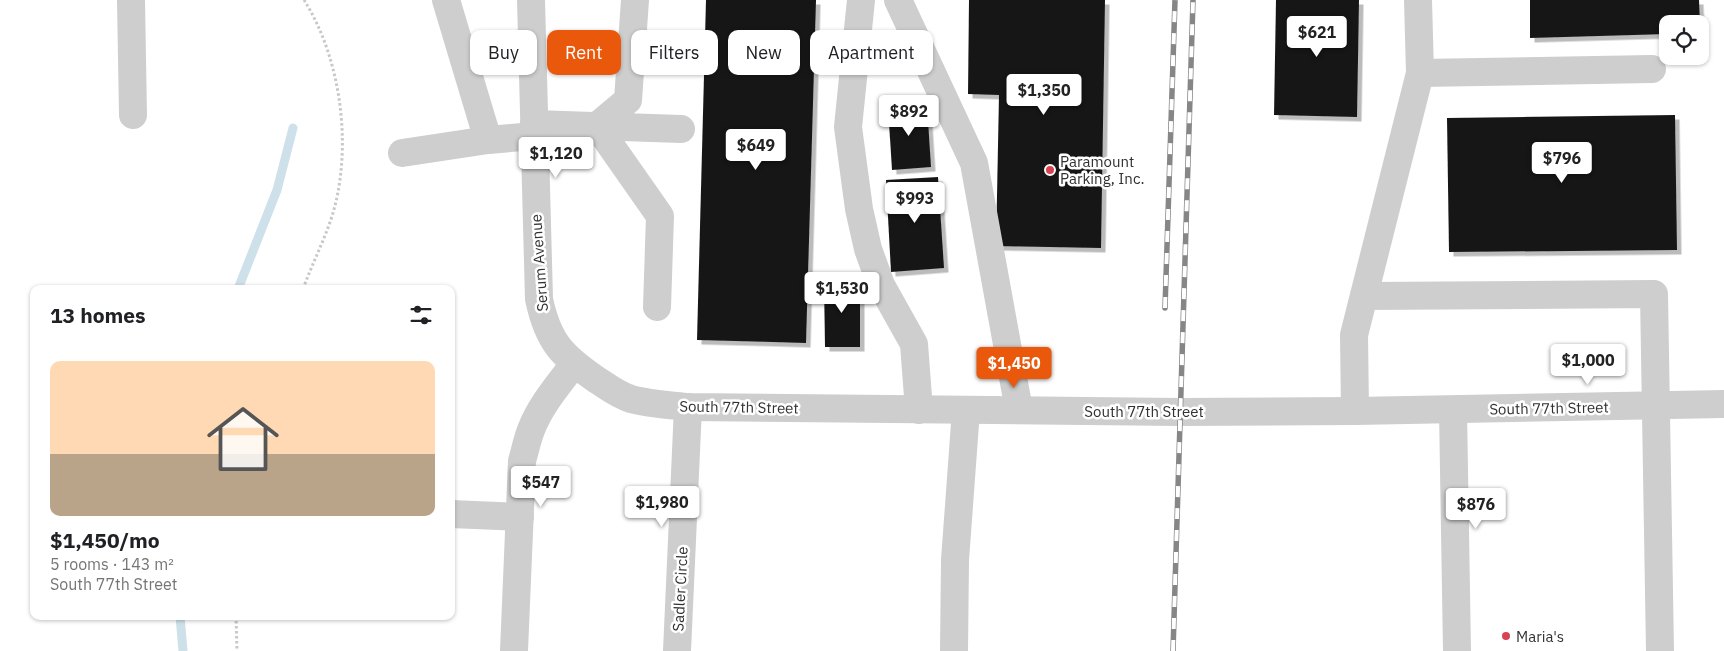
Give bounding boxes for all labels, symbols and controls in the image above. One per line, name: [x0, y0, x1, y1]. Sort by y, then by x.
pin: $621: [1287, 15, 1347, 58]
map controls: [1659, 15, 1709, 65]
button: locate: [1659, 15, 1709, 65]
text: $621: [1298, 22, 1336, 42]
chip: Buy: [470, 30, 537, 75]
chip: Rent: [547, 30, 621, 75]
chip: Filters: [631, 30, 718, 75]
chip: New: [728, 30, 800, 75]
chip: Apartment: [810, 30, 933, 75]
pin: $1,350: [1003, 74, 1085, 116]
text: $1,350: [1018, 80, 1070, 100]
pin: $892: [879, 94, 939, 137]
text: $892: [890, 101, 928, 121]
pin: $649: [726, 128, 786, 171]
text: $649: [737, 135, 775, 155]
pin: $1,120: [515, 136, 597, 179]
pin: $796: [1532, 142, 1592, 184]
text: $1,120: [530, 143, 582, 163]
text: $796: [1543, 148, 1581, 168]
place label: Paramount Parking, Inc.: [1060, 152, 1145, 188]
marker: Paramount Parking, Inc.: [1044, 164, 1056, 176]
pin: $993: [885, 182, 945, 224]
text: $993: [896, 188, 934, 208]
street label: Serum Avenue: [526, 214, 552, 312]
pin: $1,530: [801, 272, 883, 314]
text: $1,530: [816, 278, 868, 298]
text: 13 homes: [50, 301, 146, 329]
icon: filters: [407, 301, 435, 329]
pin: $1,000: [1547, 344, 1629, 386]
pin: $1,450: [973, 346, 1055, 389]
text: $1,000: [1562, 350, 1614, 370]
text: $1,450: [988, 353, 1040, 373]
icon: home: [198, 394, 288, 484]
street label: South 77th Street: [679, 396, 799, 418]
street label: South 77th Street: [1489, 397, 1609, 419]
street label: South 77th Street: [1084, 402, 1204, 421]
pin: $547: [511, 466, 571, 508]
text: $547: [522, 472, 560, 492]
pin: $1,980: [621, 486, 703, 528]
pin: $876: [1446, 488, 1506, 530]
text: $1,980: [636, 492, 688, 512]
text: $876: [1457, 494, 1495, 514]
text: $1,450/mo: [50, 526, 160, 554]
street label: Sadler Circle: [668, 546, 692, 632]
text: 5 rooms · 143 m²: [50, 554, 174, 574]
text: South 77th Street: [50, 574, 177, 594]
place label: Maria's: [1516, 627, 1564, 646]
marker: Maria's: [1500, 630, 1512, 642]

